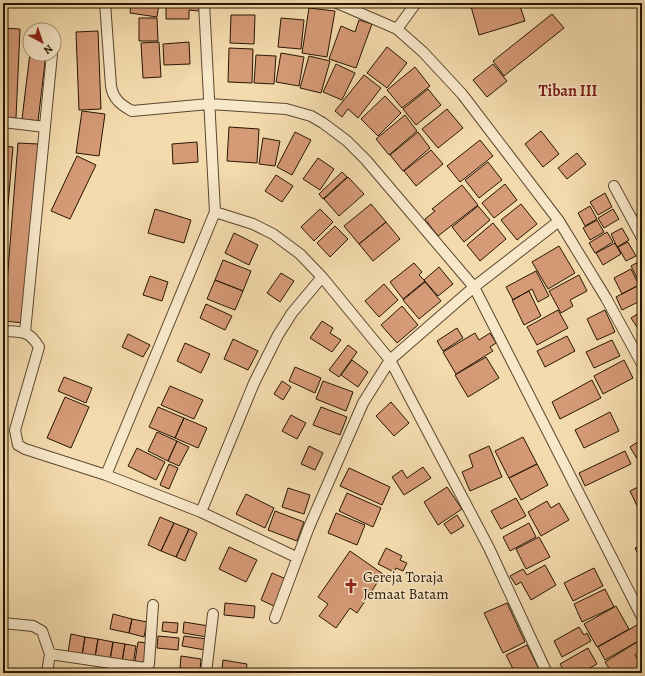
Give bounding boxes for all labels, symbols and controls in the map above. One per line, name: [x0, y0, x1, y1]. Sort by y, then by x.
north arrow: [22, 22, 62, 62]
text: N: [40, 41, 56, 58]
district label: Tiban III: [539, 80, 598, 102]
place label: Gereja Toraja Jemaat Batam: [363, 567, 449, 604]
church icon: Gereja Toraja Jemaat Batam: [342, 577, 360, 595]

